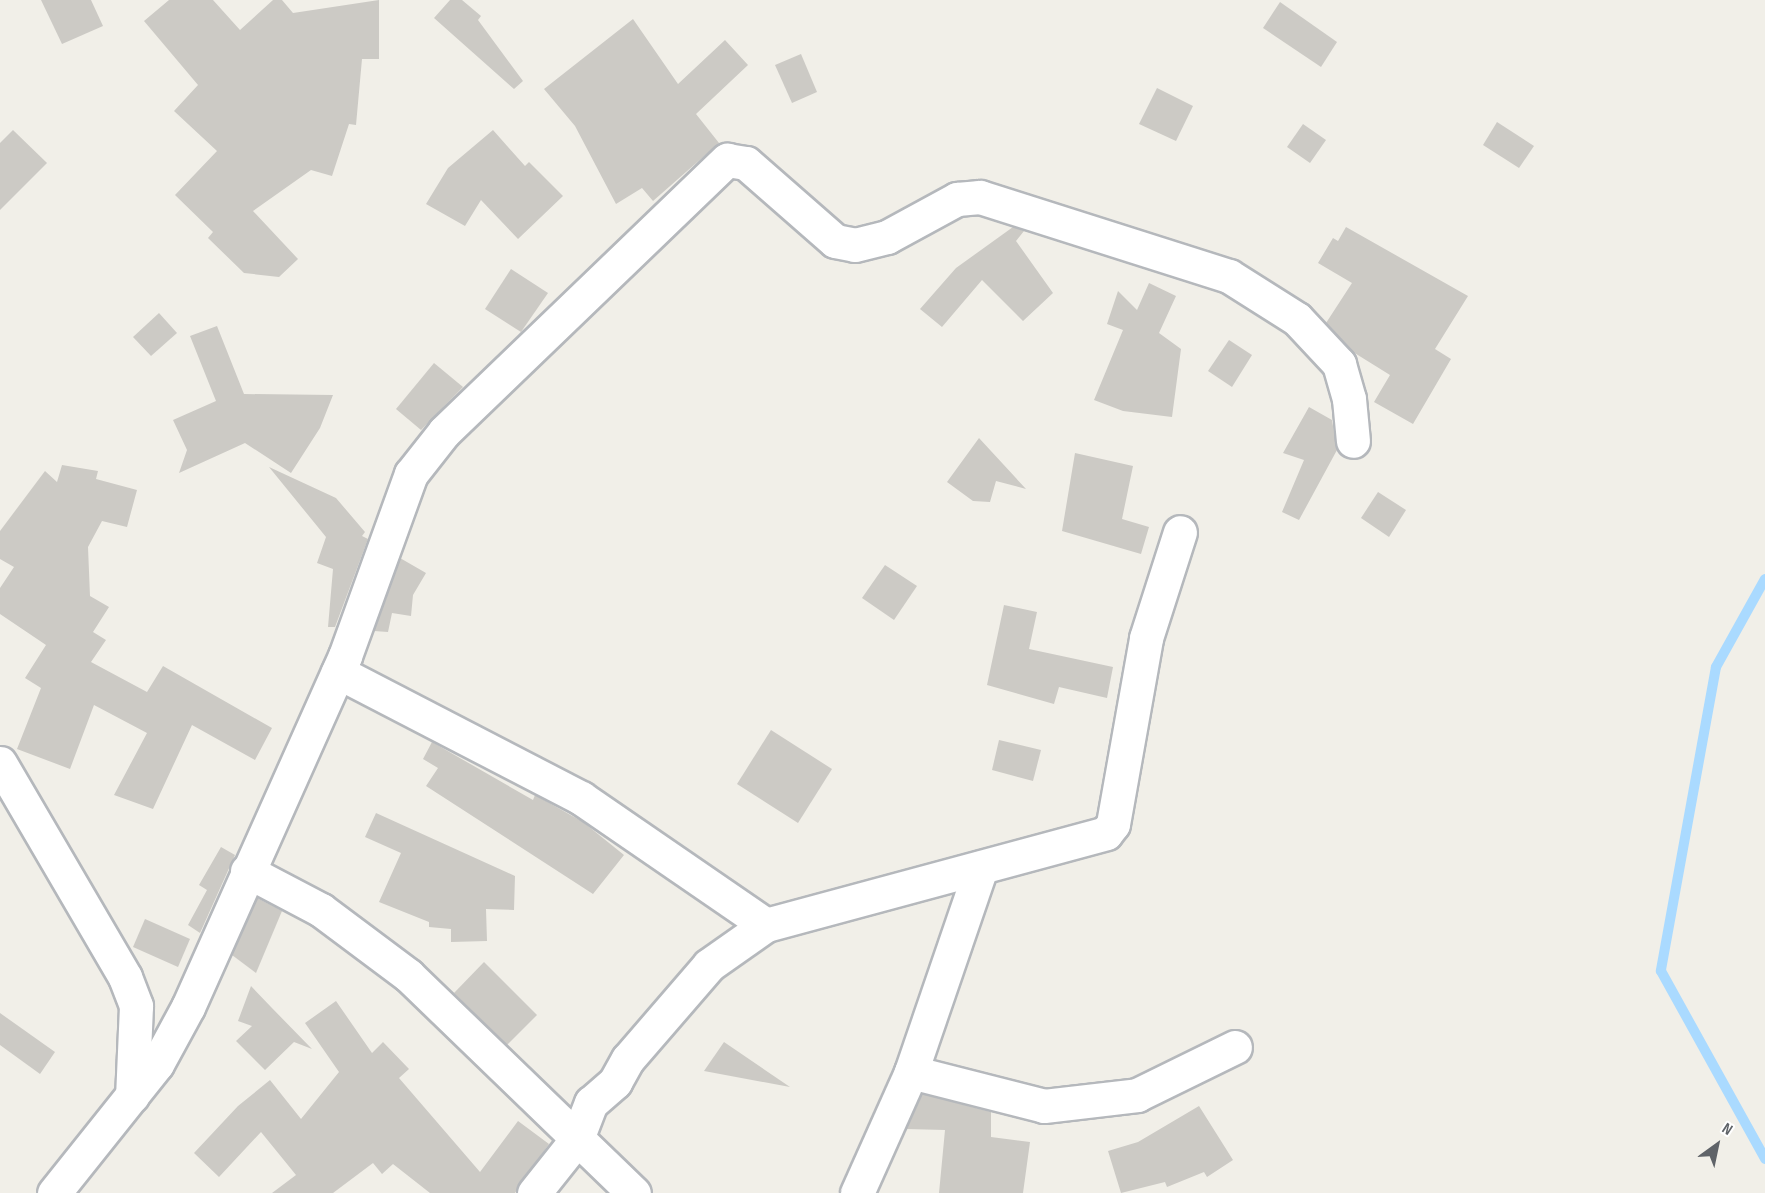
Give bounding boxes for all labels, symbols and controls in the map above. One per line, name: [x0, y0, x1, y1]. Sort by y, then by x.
north arrow: [1687, 1115, 1747, 1175]
text: N: [1718, 1119, 1736, 1140]

